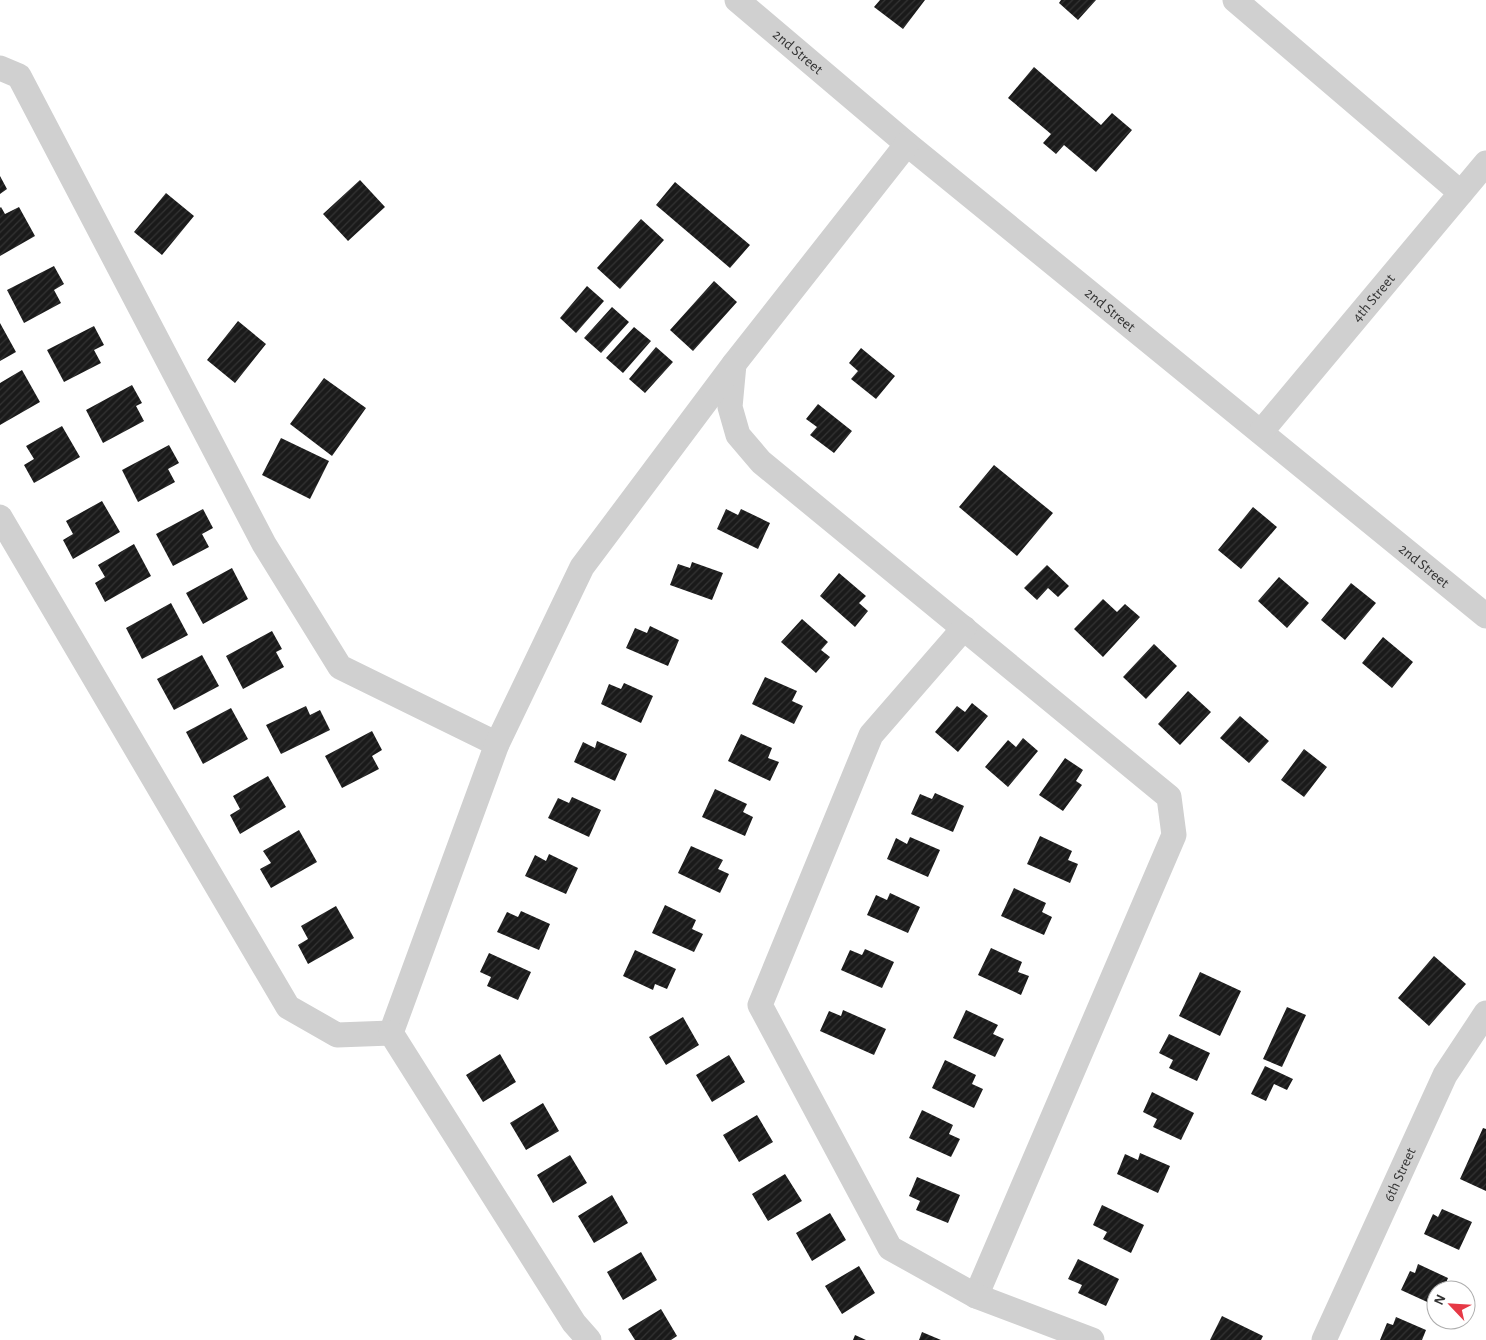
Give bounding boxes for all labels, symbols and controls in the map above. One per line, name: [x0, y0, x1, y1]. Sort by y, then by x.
street label: 2nd Street: [770, 27, 826, 77]
street label: 4th Street: [1349, 271, 1398, 325]
street label: 2nd Street: [1082, 285, 1138, 335]
street label: 2nd Street: [1396, 541, 1452, 591]
street label: 6th Street: [1381, 1145, 1419, 1204]
north arrow: [1426, 1280, 1476, 1330]
text: N: [1432, 1293, 1449, 1307]

